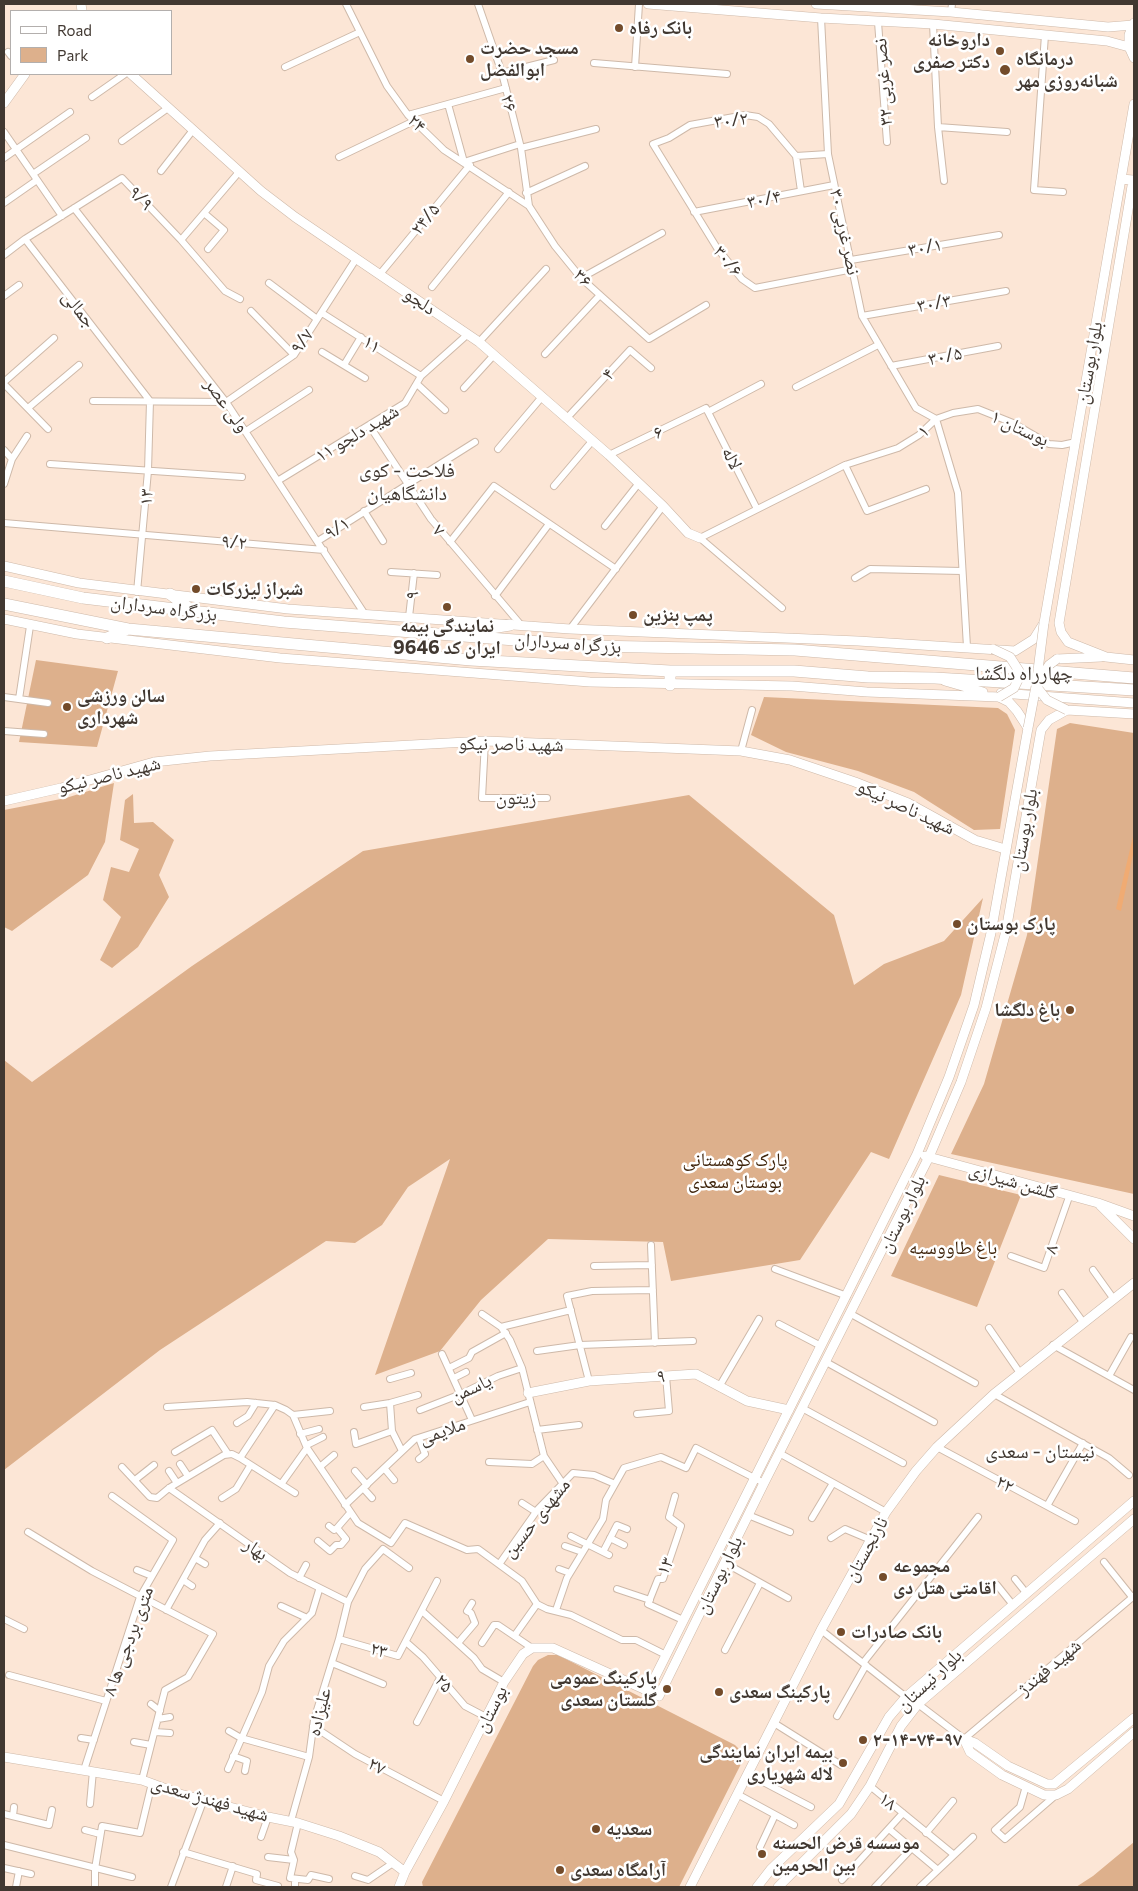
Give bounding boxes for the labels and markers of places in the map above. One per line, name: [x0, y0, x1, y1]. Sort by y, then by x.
place label: بانک رفاه: [629, 17, 692, 39]
marker: بانک رفاه: [613, 22, 625, 34]
place label: داروخانه دکتر صفری: [913, 29, 990, 73]
place label: مسجد حضرت ابوالفضل: [480, 37, 579, 81]
marker: داروخانه دکتر صفری: [994, 45, 1006, 57]
place label: درمانگاه شبانه‌روزی مهر: [1016, 48, 1118, 92]
marker: مسجد حضرت ابوالفضل: [464, 53, 476, 65]
marker: درمانگاه شبانه‌روزی مهر: [998, 63, 1012, 77]
place label: شبراز لیزرکات: [206, 578, 303, 600]
marker: شبراز لیزرکات: [190, 583, 202, 595]
marker: نمایندگی بیمه ایران کد 9646: [441, 601, 453, 613]
place label: پمپ بنزین: [643, 604, 713, 626]
marker: پمپ بنزین: [627, 609, 639, 621]
place label: نمایندگی بیمه ایران کد 9646: [393, 615, 501, 659]
place label: سالن ورزشی شهرداری: [77, 685, 165, 729]
marker: سالن ورزشی شهرداری: [61, 701, 73, 713]
place label: پارک بوستان: [967, 913, 1055, 935]
marker: پارک بوستان: [951, 918, 963, 930]
place label: باغ دلگشا: [994, 999, 1060, 1021]
marker: باغ دلگشا: [1064, 1004, 1076, 1016]
place label: مجموعه اقامتی هتل دی: [893, 1555, 997, 1599]
marker: مجموعه اقامتی هتل دی: [877, 1571, 889, 1583]
place label: بانک صادرات: [851, 1621, 942, 1643]
marker: بانک صادرات: [835, 1626, 847, 1638]
place label: پارکینگ عمومی گلستان سعدی: [550, 1667, 657, 1711]
place label: پارکینگ سعدی: [729, 1681, 830, 1703]
marker: پارکینگ عمومی گلستان سعدی: [661, 1683, 673, 1695]
marker: پارکینگ سعدی: [713, 1686, 725, 1698]
place label: ۲-۱۴-۷۴-۹۷: [873, 1729, 962, 1751]
marker: ۲-۱۴-۷۴-۹۷: [857, 1734, 869, 1746]
place label: بیمه ایران نمایندگی لاله شهریاری: [699, 1741, 833, 1785]
marker: بیمه ایران نمایندگی لاله شهریاری: [837, 1757, 849, 1769]
place label: سعدیه: [606, 1818, 652, 1840]
marker: سعدیه: [590, 1823, 602, 1835]
place label: موسسه قرض الحسنه بین الحرمین: [772, 1832, 920, 1876]
marker: موسسه قرض الحسنه بین الحرمین: [756, 1848, 768, 1860]
place label: آرامگاه سعدی: [570, 1859, 666, 1881]
marker: آرامگاه سعدی: [554, 1864, 566, 1876]

